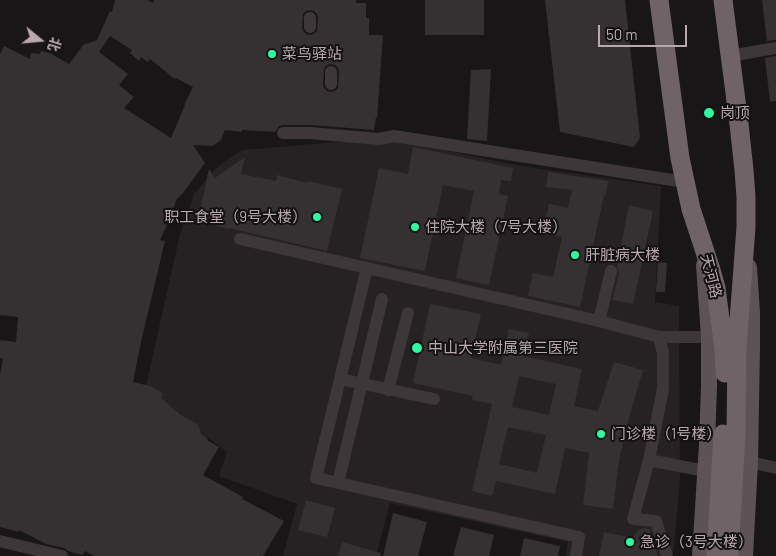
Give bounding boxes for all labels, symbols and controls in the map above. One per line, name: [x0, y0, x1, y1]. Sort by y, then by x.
north arrow: [15, 15, 65, 65]
scale bar: [601, 15, 690, 47]
text: 50 m: [606, 25, 638, 43]
text: 北: [45, 35, 65, 54]
place label: 菜鸟驿站: [282, 45, 342, 63]
marker: 菜鸟驿站: [266, 48, 278, 60]
place label: 岗顶: [720, 104, 750, 122]
marker: 岗顶: [702, 106, 716, 120]
place label: 职工食堂（9号大楼）: [164, 208, 307, 226]
marker: 职工食堂（9号大楼）: [311, 211, 323, 223]
place label: 住院大楼（7号大楼）: [425, 218, 567, 236]
marker: 住院大楼（7号大楼）: [409, 221, 421, 233]
place label: 肝脏病大楼: [585, 246, 660, 264]
marker: 肝脏病大楼: [569, 249, 581, 261]
street label: 天河路: [697, 252, 725, 300]
place label: 中山大学附属第三医院: [428, 339, 578, 357]
marker: 中山大学附属第三医院: [410, 341, 424, 355]
place label: 门诊楼（1号楼）: [611, 425, 721, 443]
marker: 门诊楼（1号楼）: [595, 428, 607, 440]
place label: 急诊（3号大楼）: [640, 533, 753, 551]
marker: 急诊（3号大楼）: [624, 536, 636, 548]

